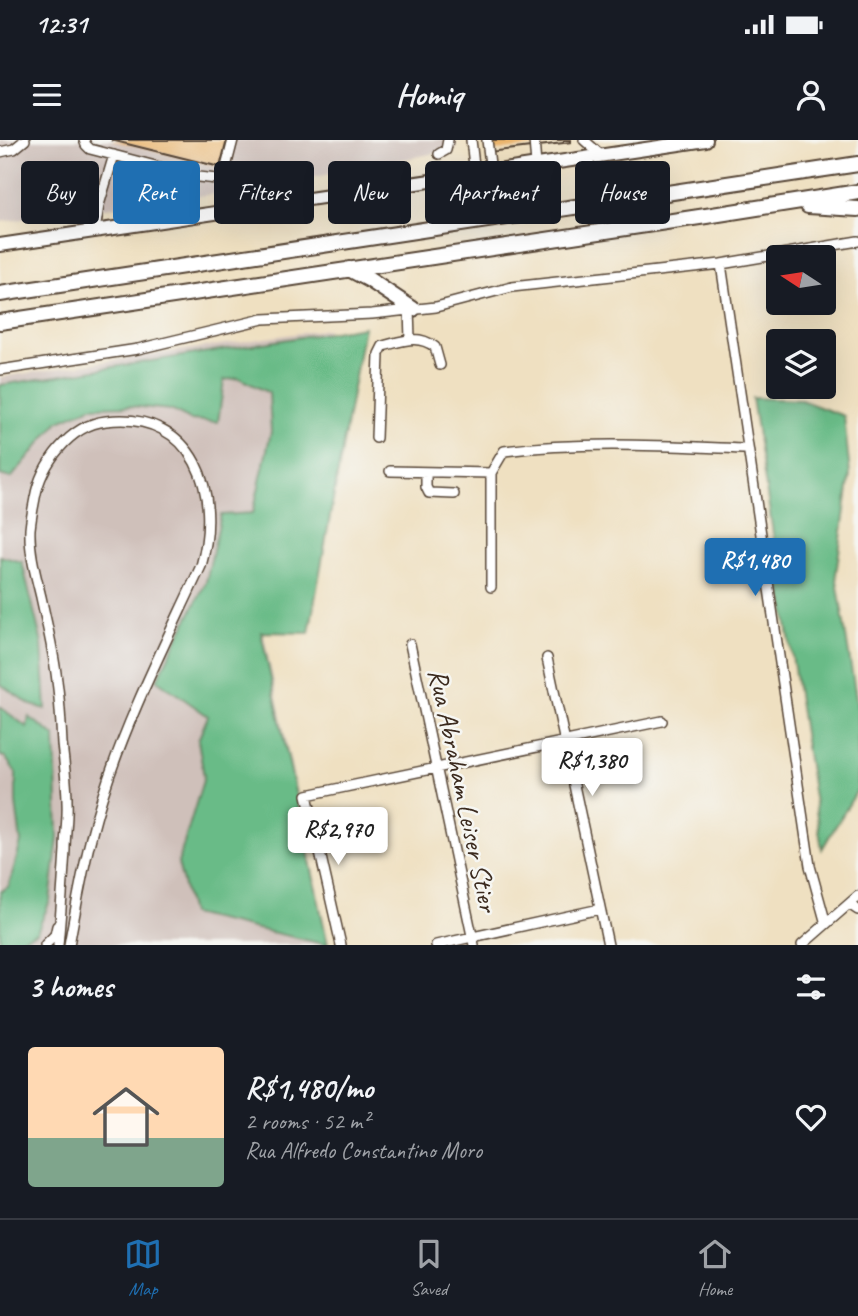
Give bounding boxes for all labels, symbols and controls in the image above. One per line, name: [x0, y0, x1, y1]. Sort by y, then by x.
text: 12:31: [35, 8, 87, 41]
text: Homiq: [396, 74, 462, 115]
icon: menu: [28, 76, 66, 114]
icon: person: [792, 76, 830, 114]
chip: Buy: [21, 161, 99, 224]
chip: Rent: [113, 161, 200, 224]
chip: Filters: [214, 161, 314, 224]
chip: New: [328, 161, 411, 224]
chip: Apartment: [425, 161, 561, 224]
chip: House: [575, 161, 670, 224]
north arrow: [766, 245, 836, 315]
map controls: [766, 245, 836, 399]
button: layers: [766, 329, 836, 399]
pin: R$1,480: [690, 538, 820, 598]
text: R$1,480: [721, 546, 789, 575]
street label: Rua Abraham Leiser Stier: [421, 665, 507, 917]
pin: R$1,380: [527, 738, 657, 798]
text: R$1,380: [558, 746, 626, 775]
pin: R$2,970: [273, 808, 403, 867]
text: R$2,970: [304, 815, 372, 844]
text: 3 homes: [28, 968, 113, 1006]
icon: filters: [792, 968, 830, 1006]
text: R$1,480/mo: [245, 1069, 373, 1107]
icon: home: [84, 1075, 168, 1159]
icon: heart: [792, 1098, 830, 1136]
text: 2 rooms · 52 m²: [245, 1107, 369, 1136]
text: Rua Alfredo Constantino Moro: [245, 1136, 482, 1165]
tab: Map: [124, 1235, 162, 1301]
tab: Saved: [410, 1235, 448, 1301]
tab: Home: [696, 1235, 734, 1301]

